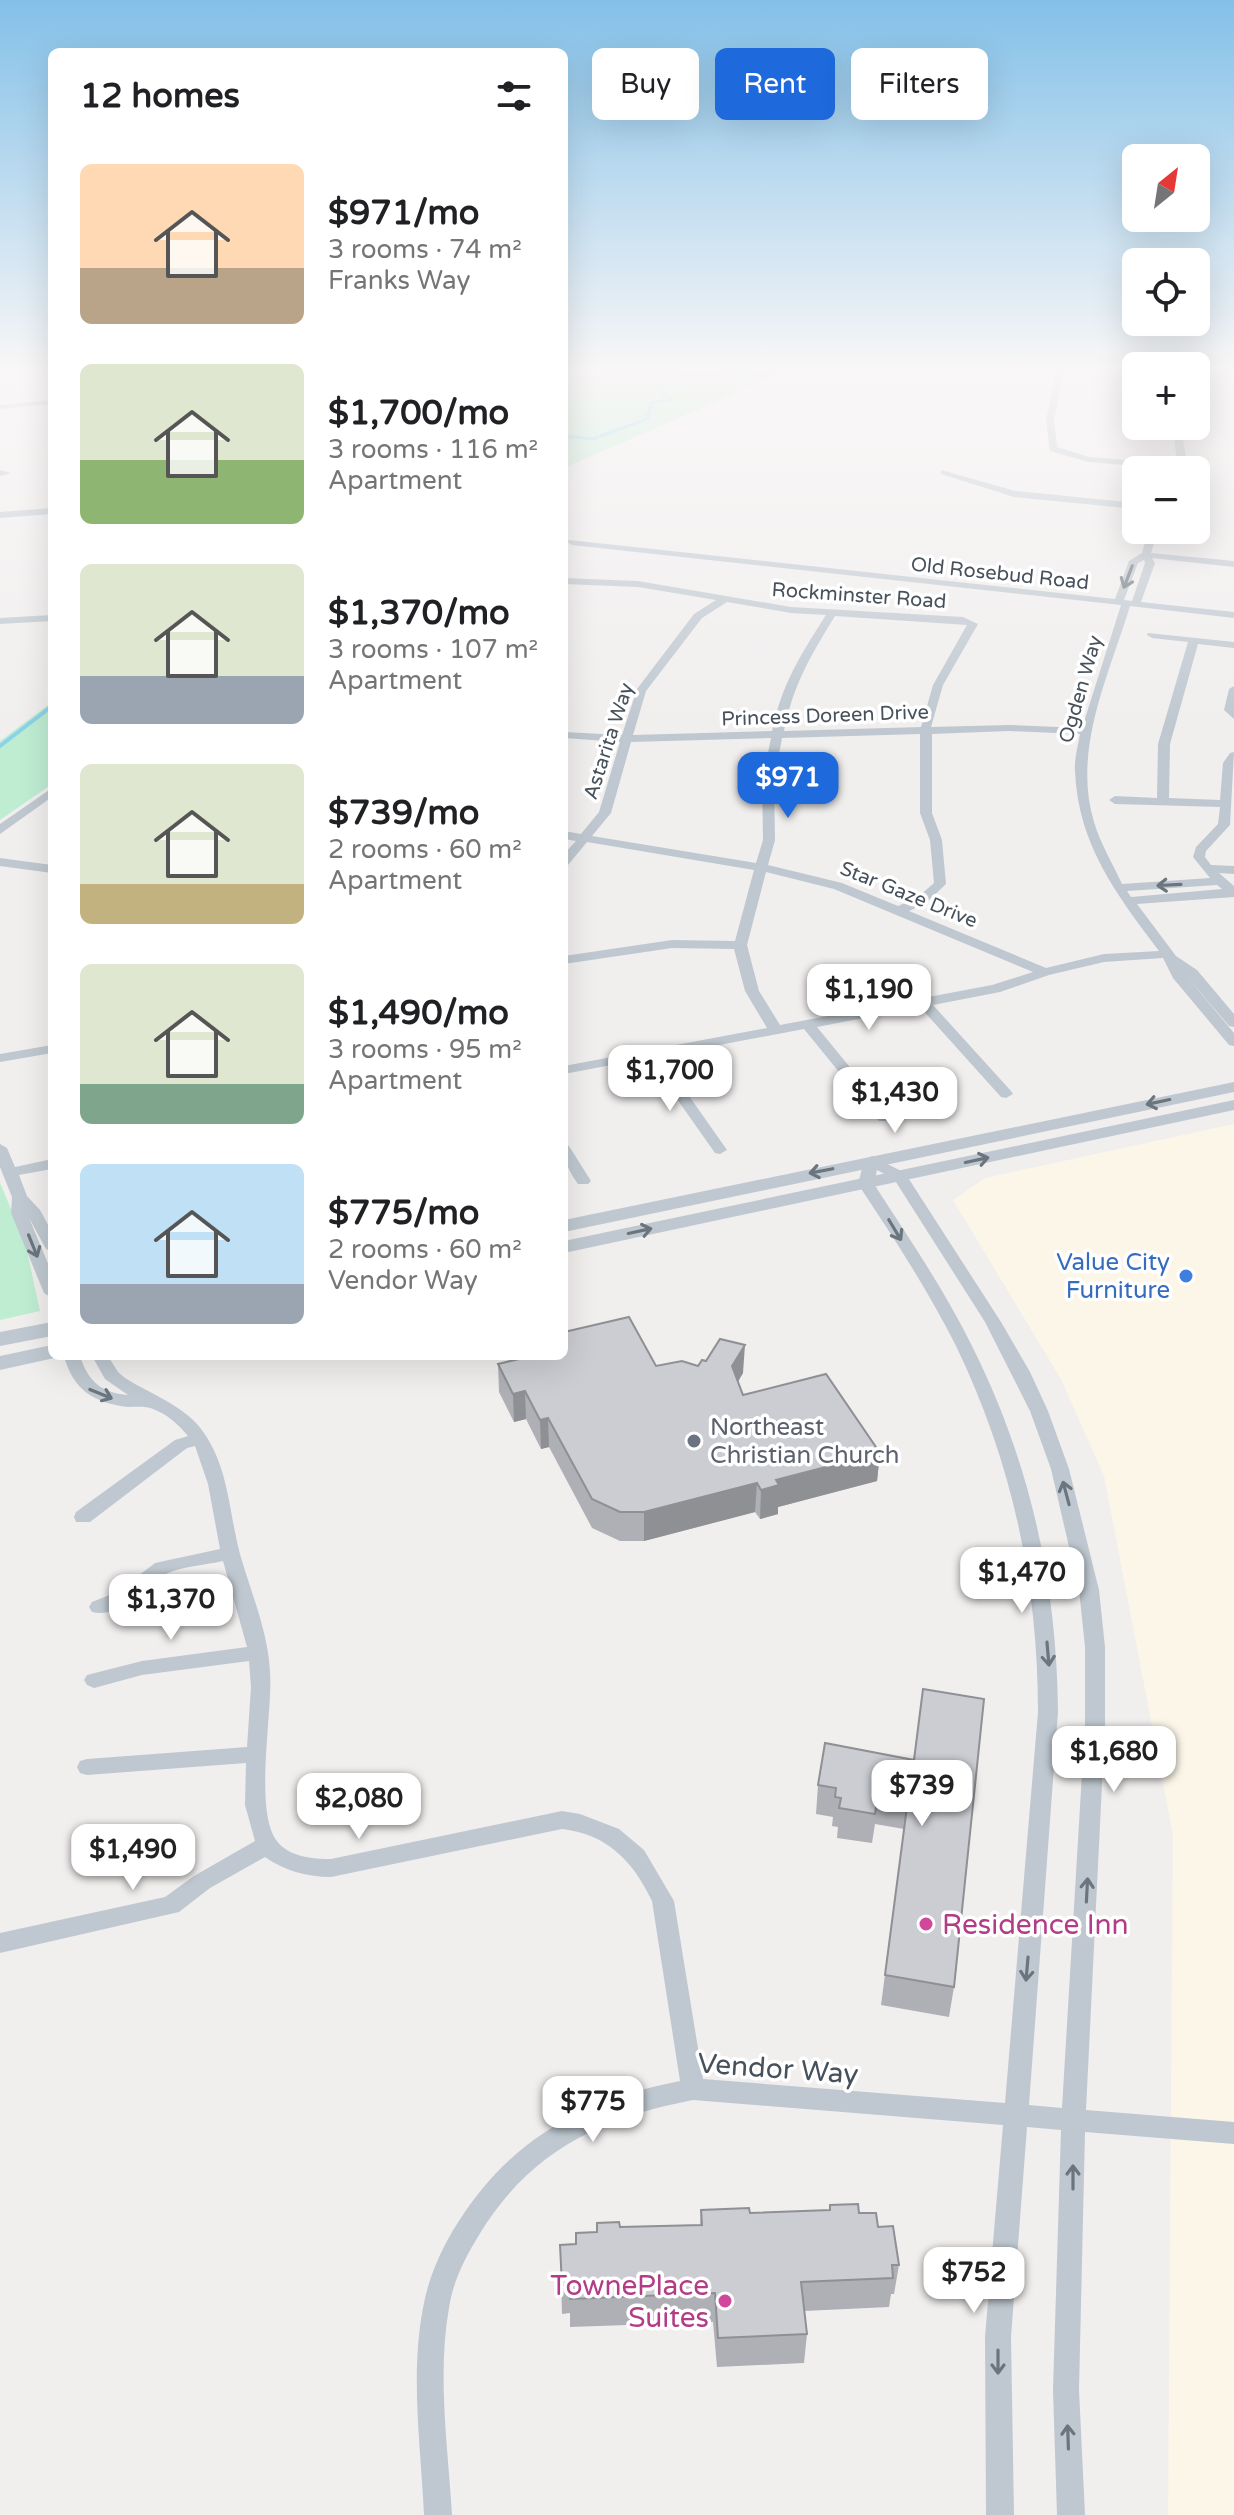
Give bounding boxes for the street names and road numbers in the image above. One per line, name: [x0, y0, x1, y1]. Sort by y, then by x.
street label: Old Rosebud Road: [910, 553, 1090, 595]
street label: Rockminster Road: [771, 578, 947, 614]
street label: Ogden Way: [1054, 632, 1108, 746]
street label: Astarita Way: [579, 680, 639, 803]
street label: Princess Doreen Drive: [721, 700, 929, 732]
street label: Star Gaze Drive: [837, 857, 981, 933]
street label: Vendor Way: [696, 2046, 860, 2092]

